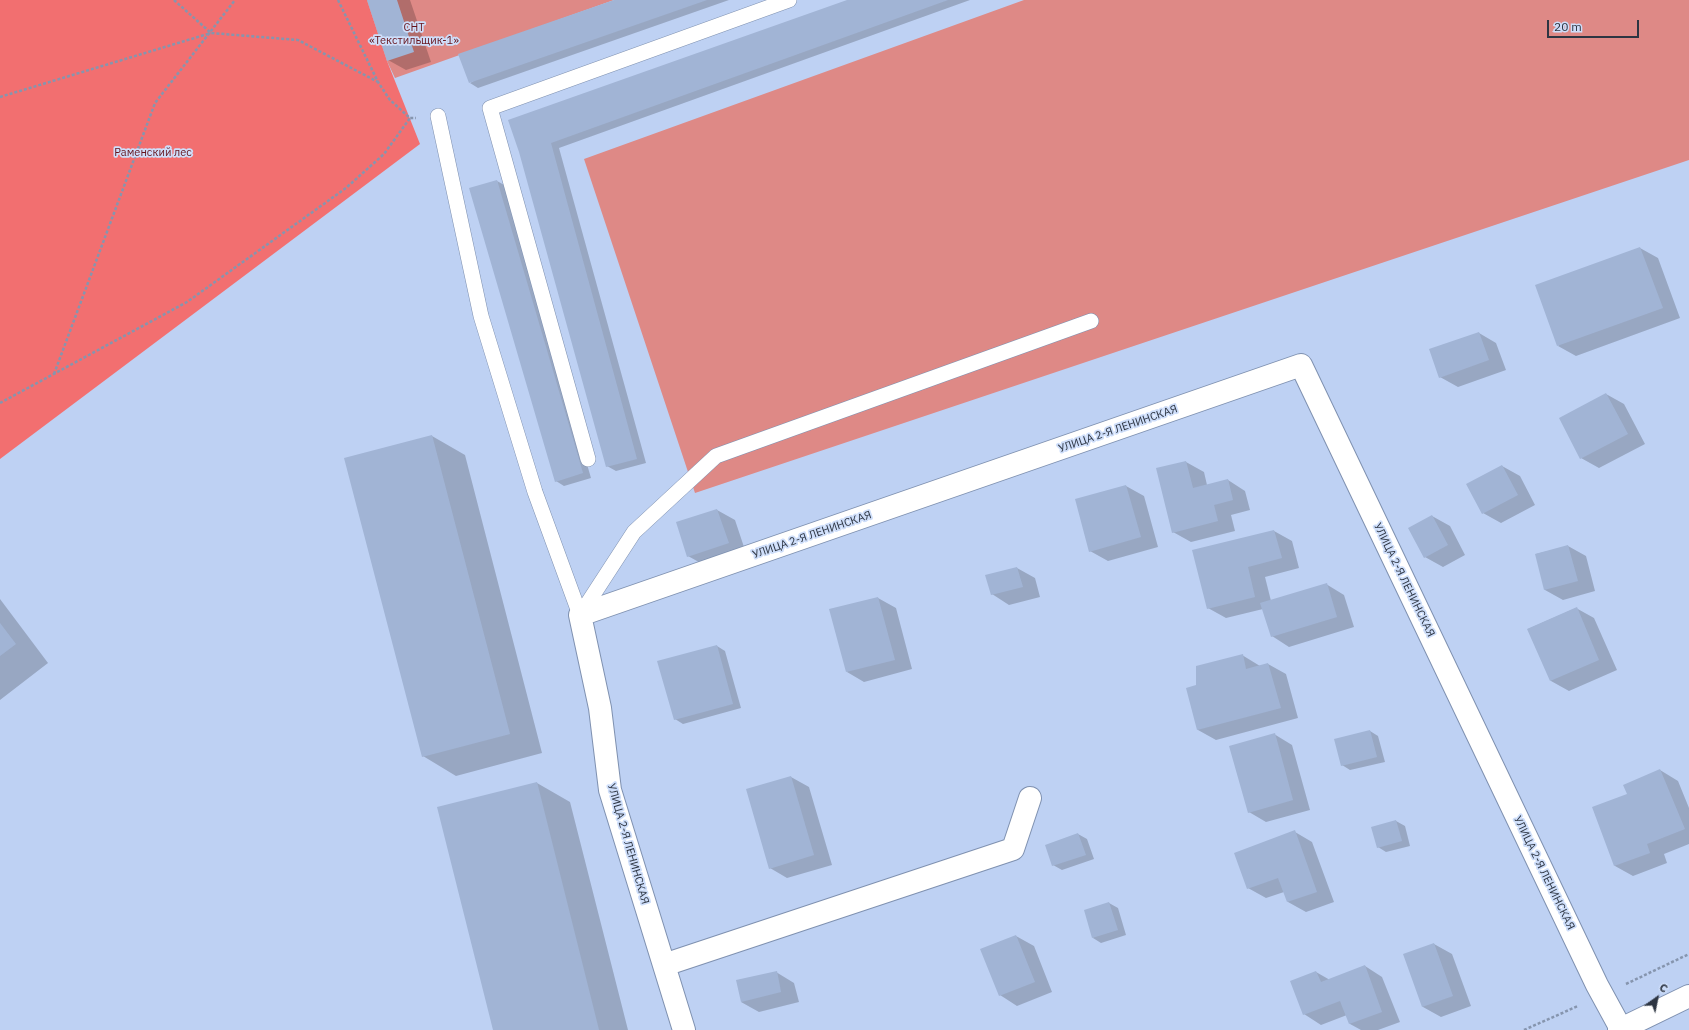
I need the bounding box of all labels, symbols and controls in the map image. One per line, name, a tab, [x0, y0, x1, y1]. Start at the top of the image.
scale bar	[1549, 12, 1641, 38]
text: 20 m	[1554, 19, 1582, 34]
park label: СНТ «Текстильщик-1»	[369, 21, 459, 47]
park label: Раменский лес	[114, 146, 192, 160]
street label: УЛИЦА 2-Я ЛЕНИНСКАЯ	[1057, 402, 1179, 456]
street label: УЛИЦА 2-Я ЛЕНИНСКАЯ	[751, 508, 873, 562]
street label: УЛИЦА 2-Я ЛЕНИНСКАЯ	[1371, 521, 1437, 639]
street label: УЛИЦА 2-Я ЛЕНИНСКАЯ	[604, 782, 652, 906]
street label: УЛИЦА 2-Я ЛЕНИНСКАЯ	[1511, 814, 1577, 932]
north arrow	[1637, 978, 1677, 1018]
text: С	[1657, 980, 1670, 996]

